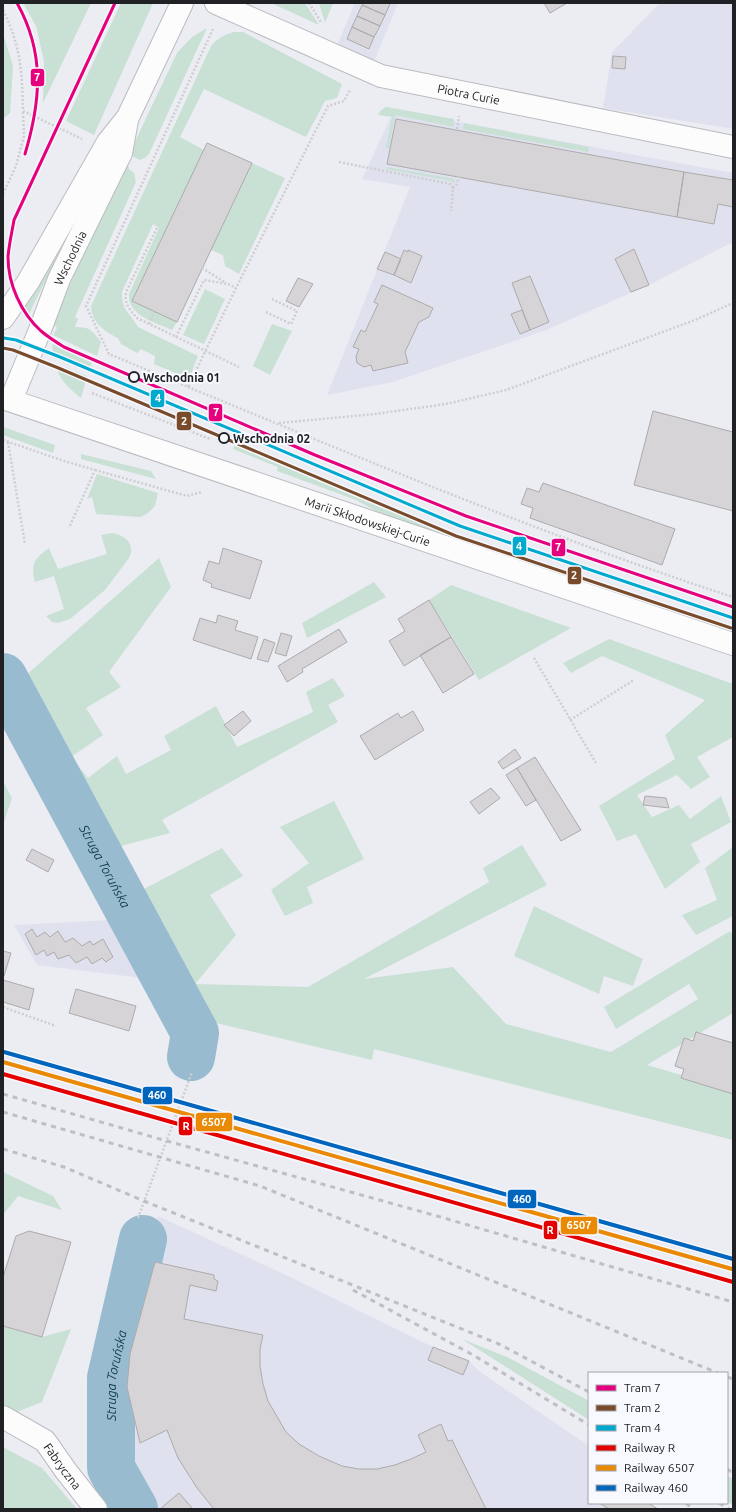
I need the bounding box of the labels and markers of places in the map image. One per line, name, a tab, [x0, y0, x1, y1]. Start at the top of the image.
marker: Wschodnia 01	[128, 371, 140, 383]
place label: Wschodnia 01	[143, 371, 220, 384]
marker: Wschodnia 02	[218, 432, 230, 444]
place label: Wschodnia 02	[233, 432, 311, 445]

